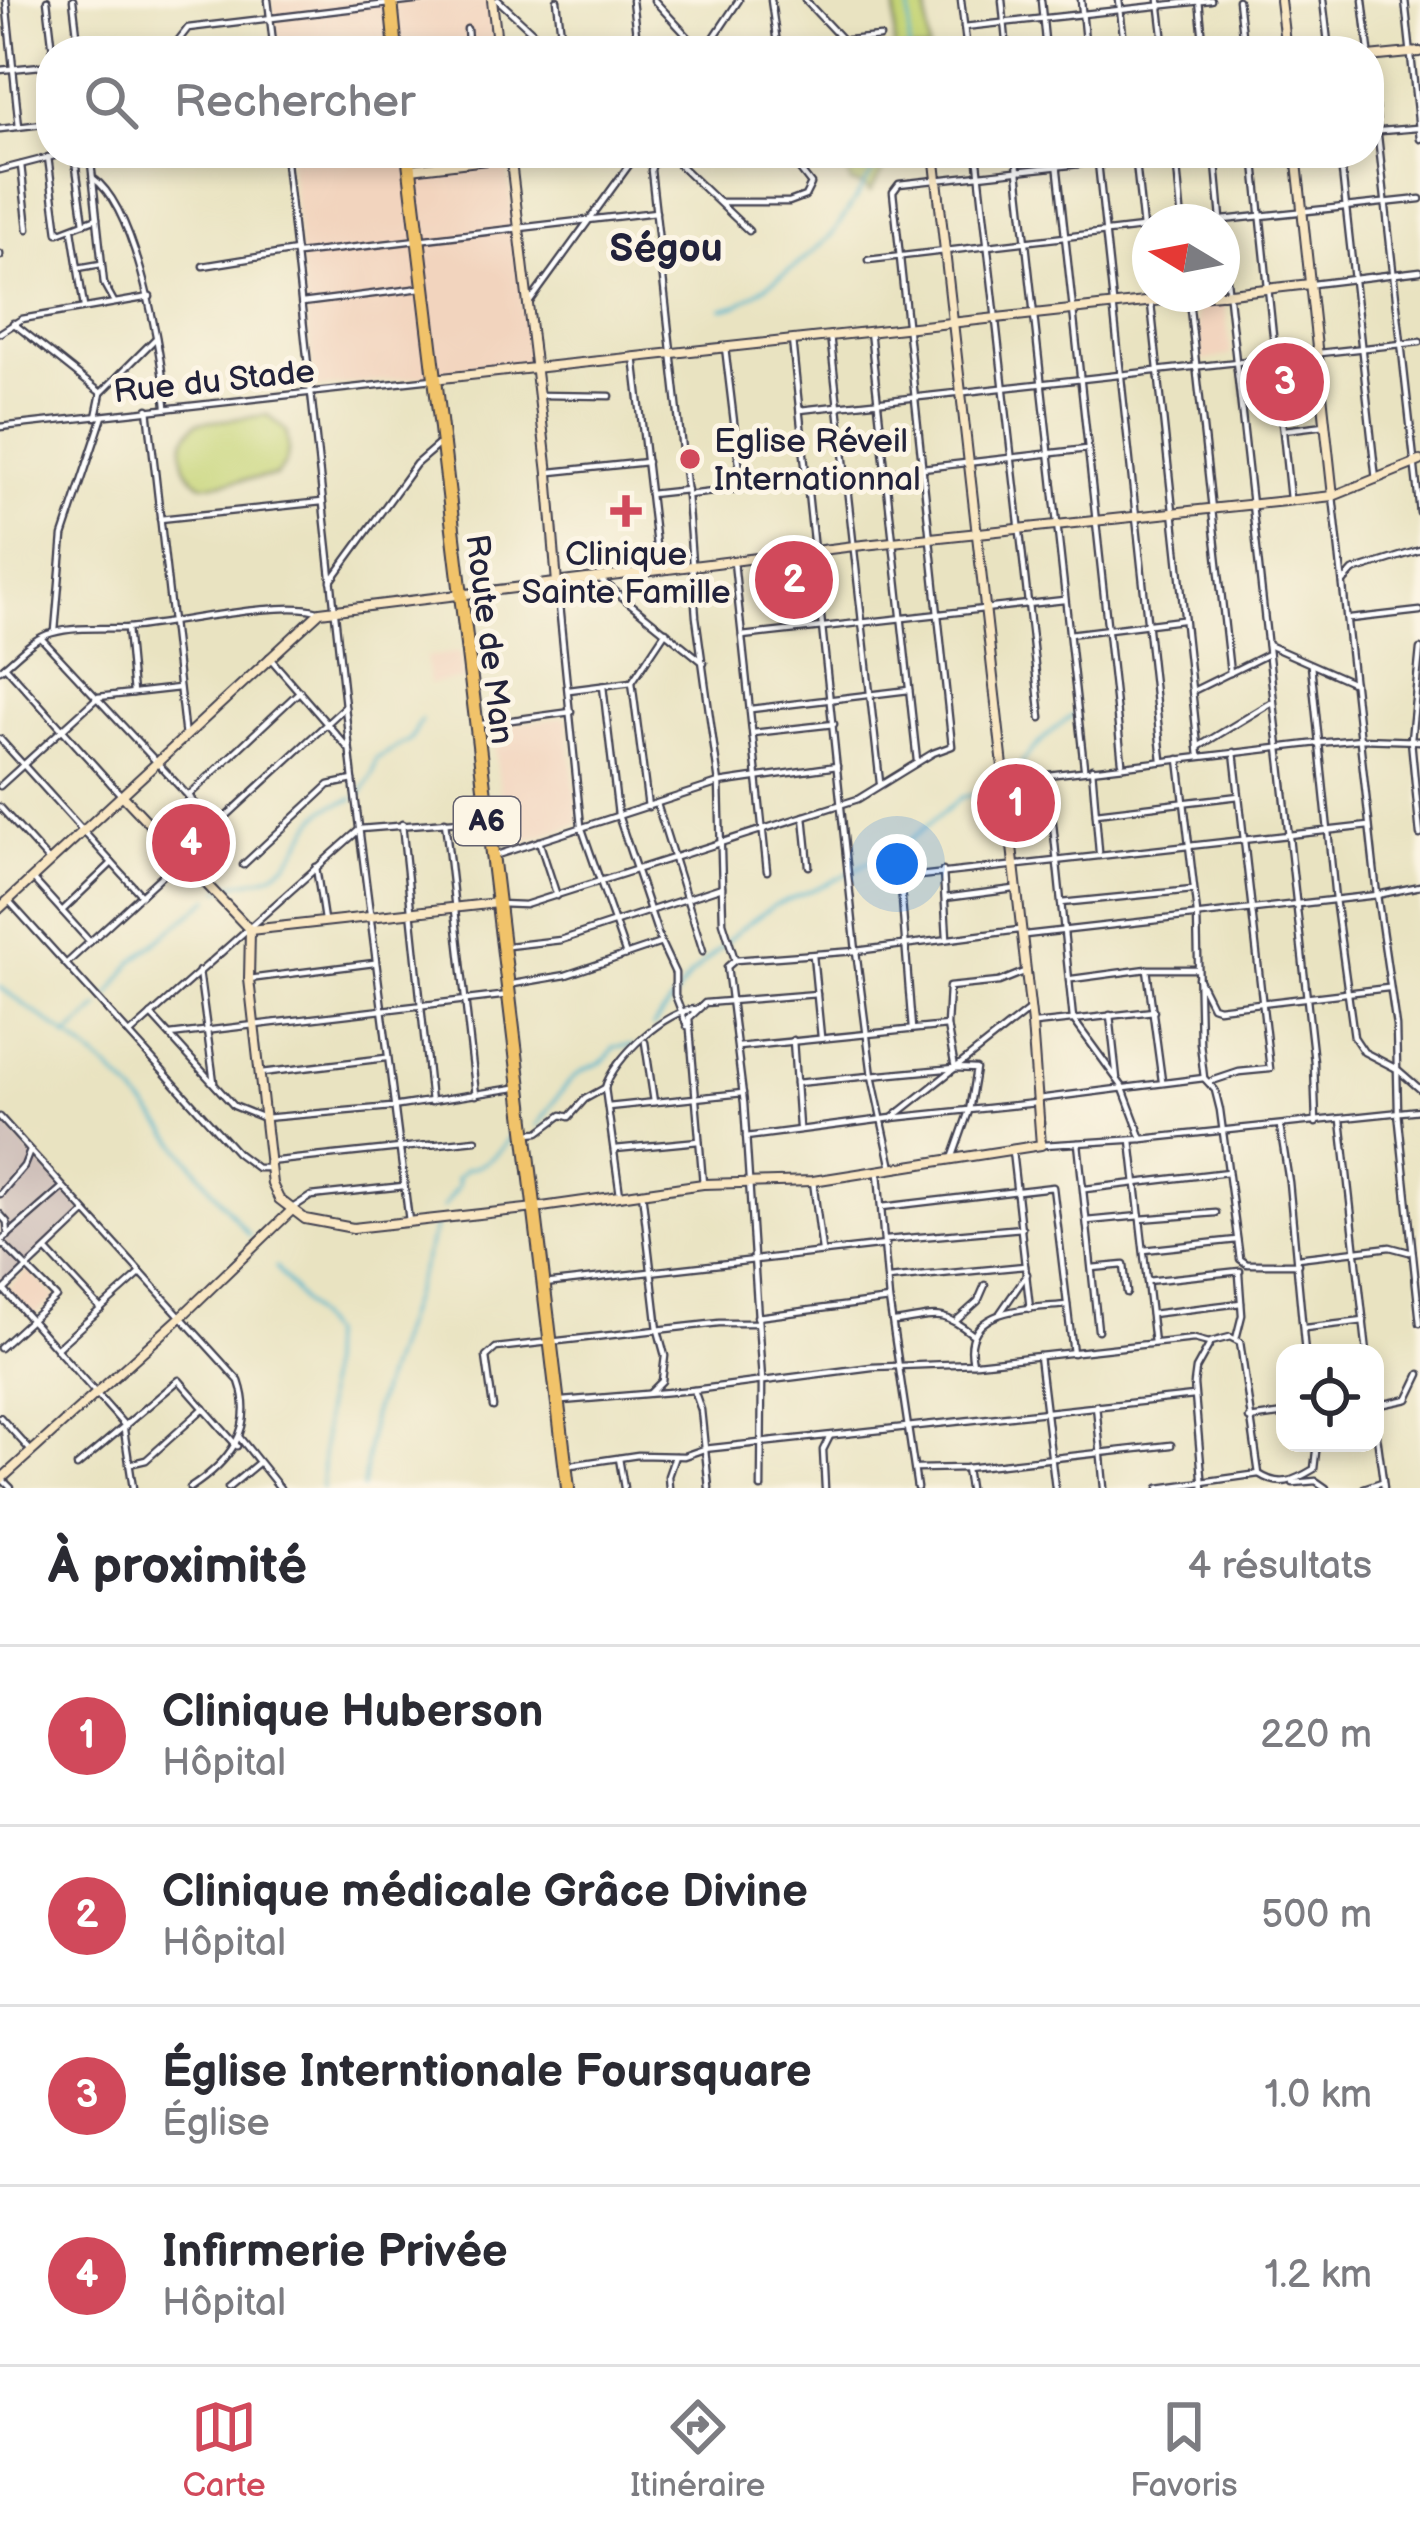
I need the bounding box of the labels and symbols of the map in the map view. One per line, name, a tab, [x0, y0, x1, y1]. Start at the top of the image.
north arrow	[1132, 204, 1240, 312]
district label: Ségou	[609, 226, 723, 273]
pin: 3	[1246, 337, 1324, 427]
street label: Rue du Stade	[112, 352, 317, 412]
place label: Eglise Réveil Internationnal	[714, 422, 921, 500]
marker: Eglise Réveil Internationnal	[677, 446, 703, 472]
marker: Clinique Sainte Famille	[610, 495, 642, 527]
street label: Route de Man	[456, 532, 522, 746]
place label: Clinique Sainte Famille	[521, 535, 731, 613]
pin: 2	[755, 535, 833, 625]
pin: 1	[977, 758, 1055, 848]
road number: A6	[454, 797, 520, 845]
pin: 4	[152, 798, 230, 888]
your location	[867, 834, 927, 894]

